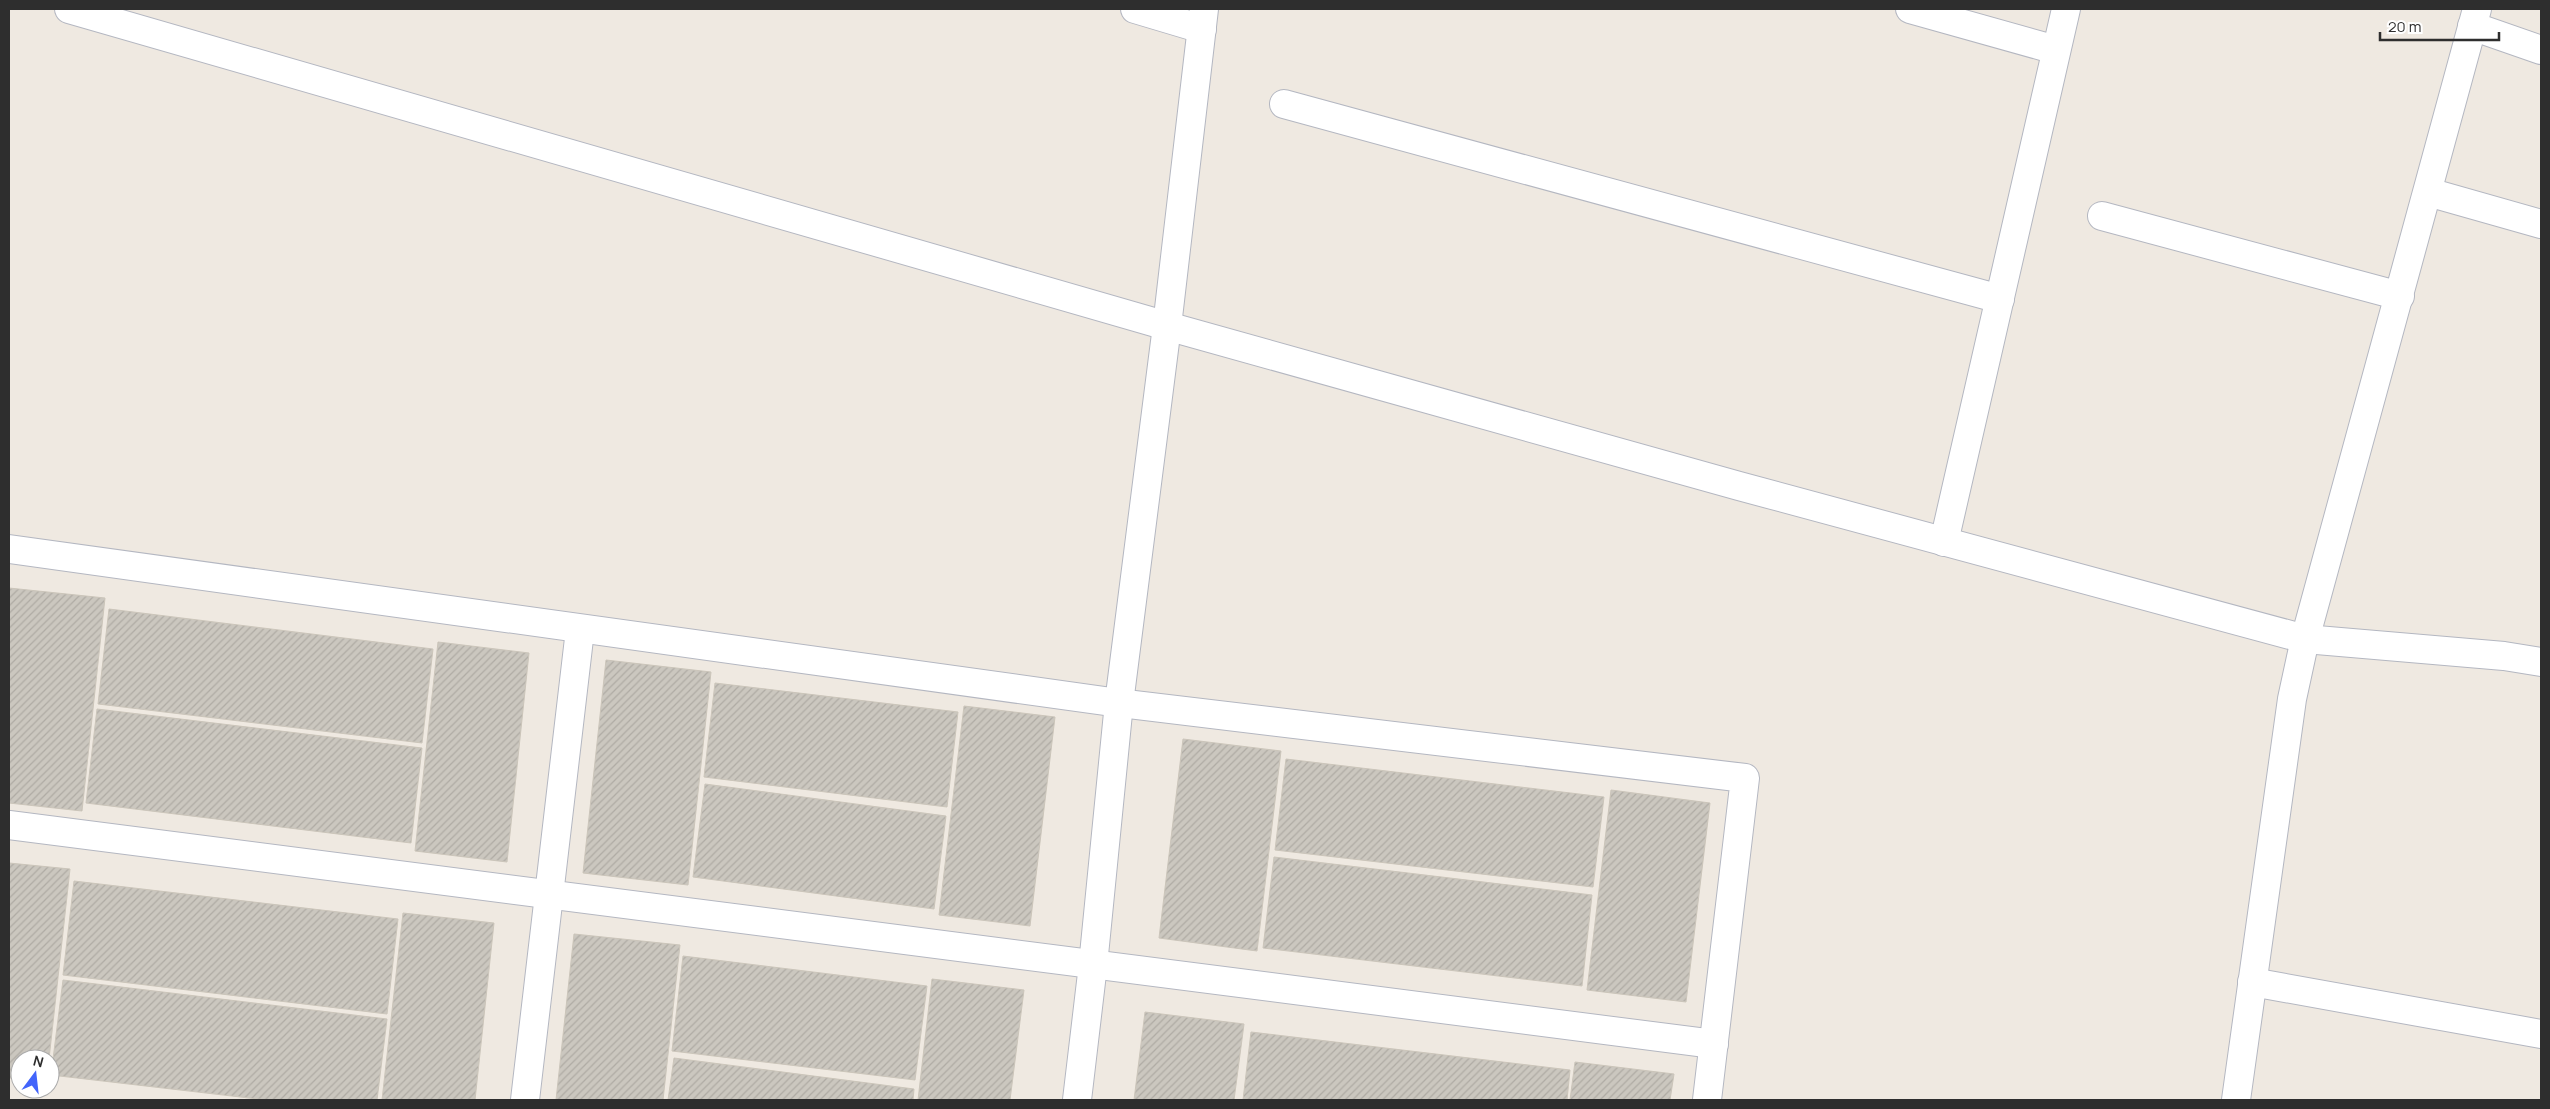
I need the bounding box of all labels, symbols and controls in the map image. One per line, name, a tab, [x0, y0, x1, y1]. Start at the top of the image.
scale bar	[2380, 10, 2499, 42]
text: 20 m	[2388, 16, 2421, 37]
north arrow	[10, 1049, 60, 1099]
text: N	[31, 1050, 46, 1071]

